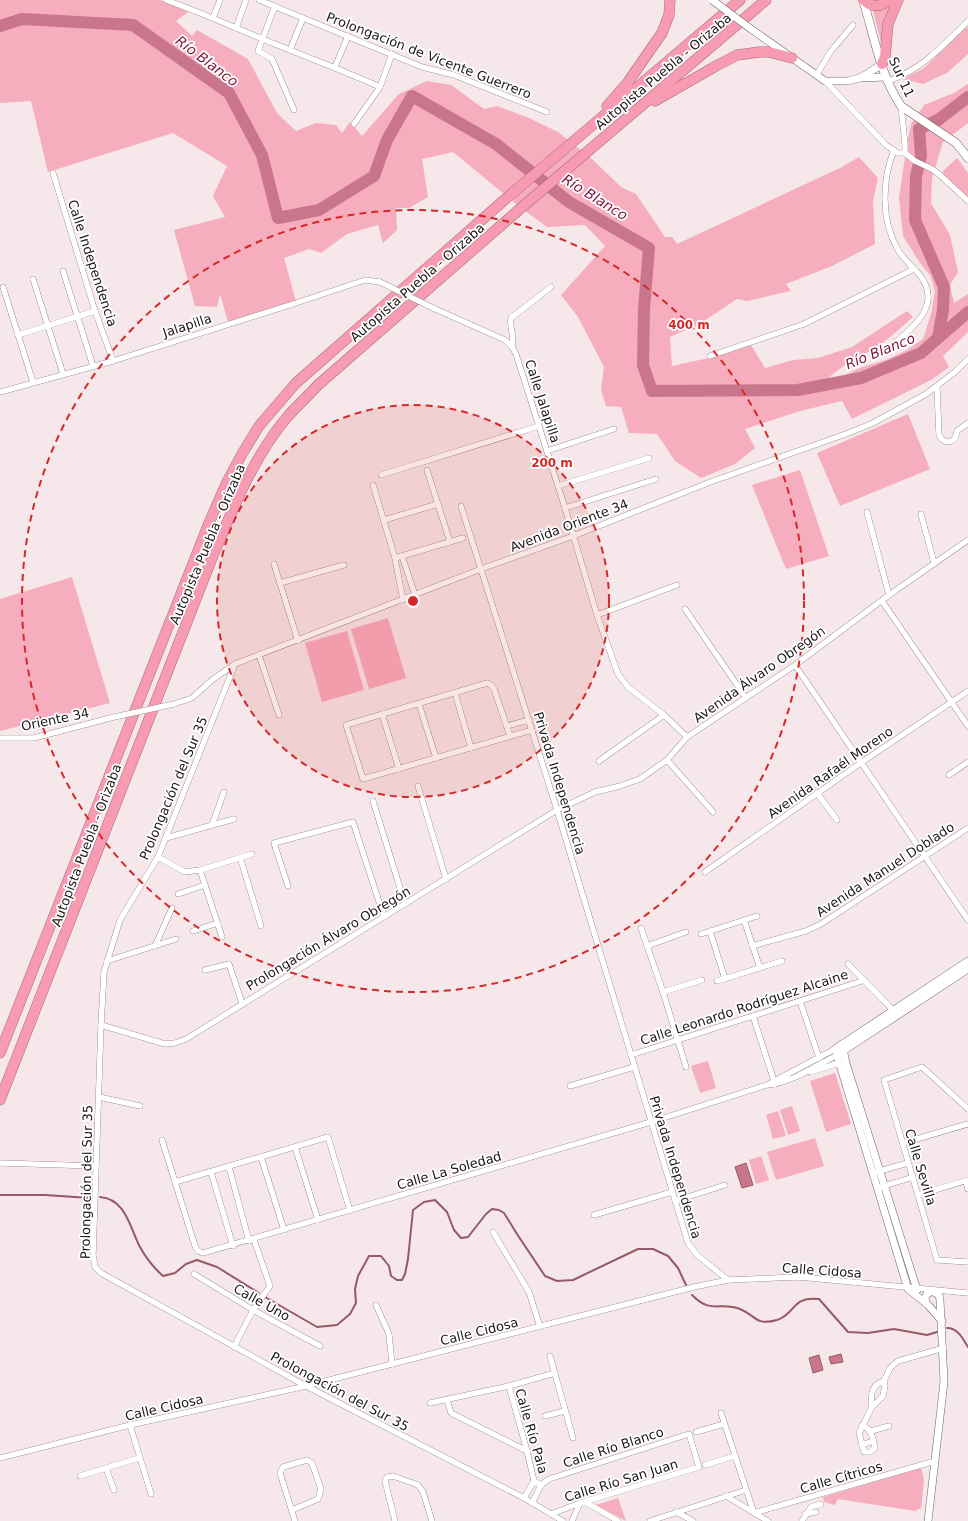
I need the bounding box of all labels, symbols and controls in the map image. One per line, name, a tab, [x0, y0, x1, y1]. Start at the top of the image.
street label: Prolongación de Vicente Guerrero	[324, 9, 534, 102]
street label: Autopista Puebla - Orizaba	[592, 10, 734, 133]
water label: Río Blanco	[173, 32, 241, 90]
street label: Sur 11	[886, 55, 917, 100]
water label: Río Blanco	[559, 171, 631, 223]
street label: Calle Independencia	[65, 198, 120, 328]
street label: Autopista Puebla - Orizaba	[347, 220, 487, 345]
street label: Jalapilla	[160, 311, 213, 341]
text: 400 m	[668, 318, 710, 332]
water label: Río Blanco	[843, 330, 917, 372]
street label: Calle Jalapilla	[522, 358, 563, 445]
text: 200 m	[531, 456, 573, 470]
street label: Autopista Puebla - Orizaba	[167, 462, 248, 627]
street label: Avenida Oriente 34	[508, 496, 630, 555]
centre of rings	[406, 594, 420, 608]
street label: Avenida Álvaro Obregón	[691, 623, 828, 726]
street label: Oriente 34	[20, 705, 91, 734]
street label: Privada Independencia	[531, 710, 588, 856]
street label: Prolongación del Sur 35	[136, 714, 210, 862]
street label: Avenida Rafaél Moreno	[765, 723, 896, 821]
street label: Autopista Puebla - Orizaba	[48, 762, 124, 929]
street label: Avenida Manuel Doblado	[813, 819, 957, 920]
street label: Prolongación Álvaro Obregón	[243, 883, 413, 994]
street label: Calle Leonardo Rodríguez Alcaine	[638, 967, 850, 1048]
street label: Privada Independencia	[647, 1094, 704, 1240]
street label: Prolongación del Sur 35	[78, 1105, 95, 1259]
street label: Calle Sevilla	[902, 1127, 939, 1207]
street label: Calle La Soledad	[395, 1148, 503, 1193]
street label: Calle Cidosa	[782, 1260, 862, 1281]
street label: Calle Uno	[231, 1281, 293, 1324]
street label: Calle Cidosa	[438, 1315, 520, 1348]
street label: Prolongación del Sur 35	[268, 1349, 411, 1434]
street label: Calle Río Pala	[512, 1387, 551, 1475]
street label: Calle Cidosa	[123, 1391, 205, 1424]
street label: Calle Río Blanco	[561, 1424, 665, 1471]
street label: Calle Río San Juan	[563, 1456, 680, 1505]
street label: Calle Cítricos	[798, 1458, 884, 1496]

